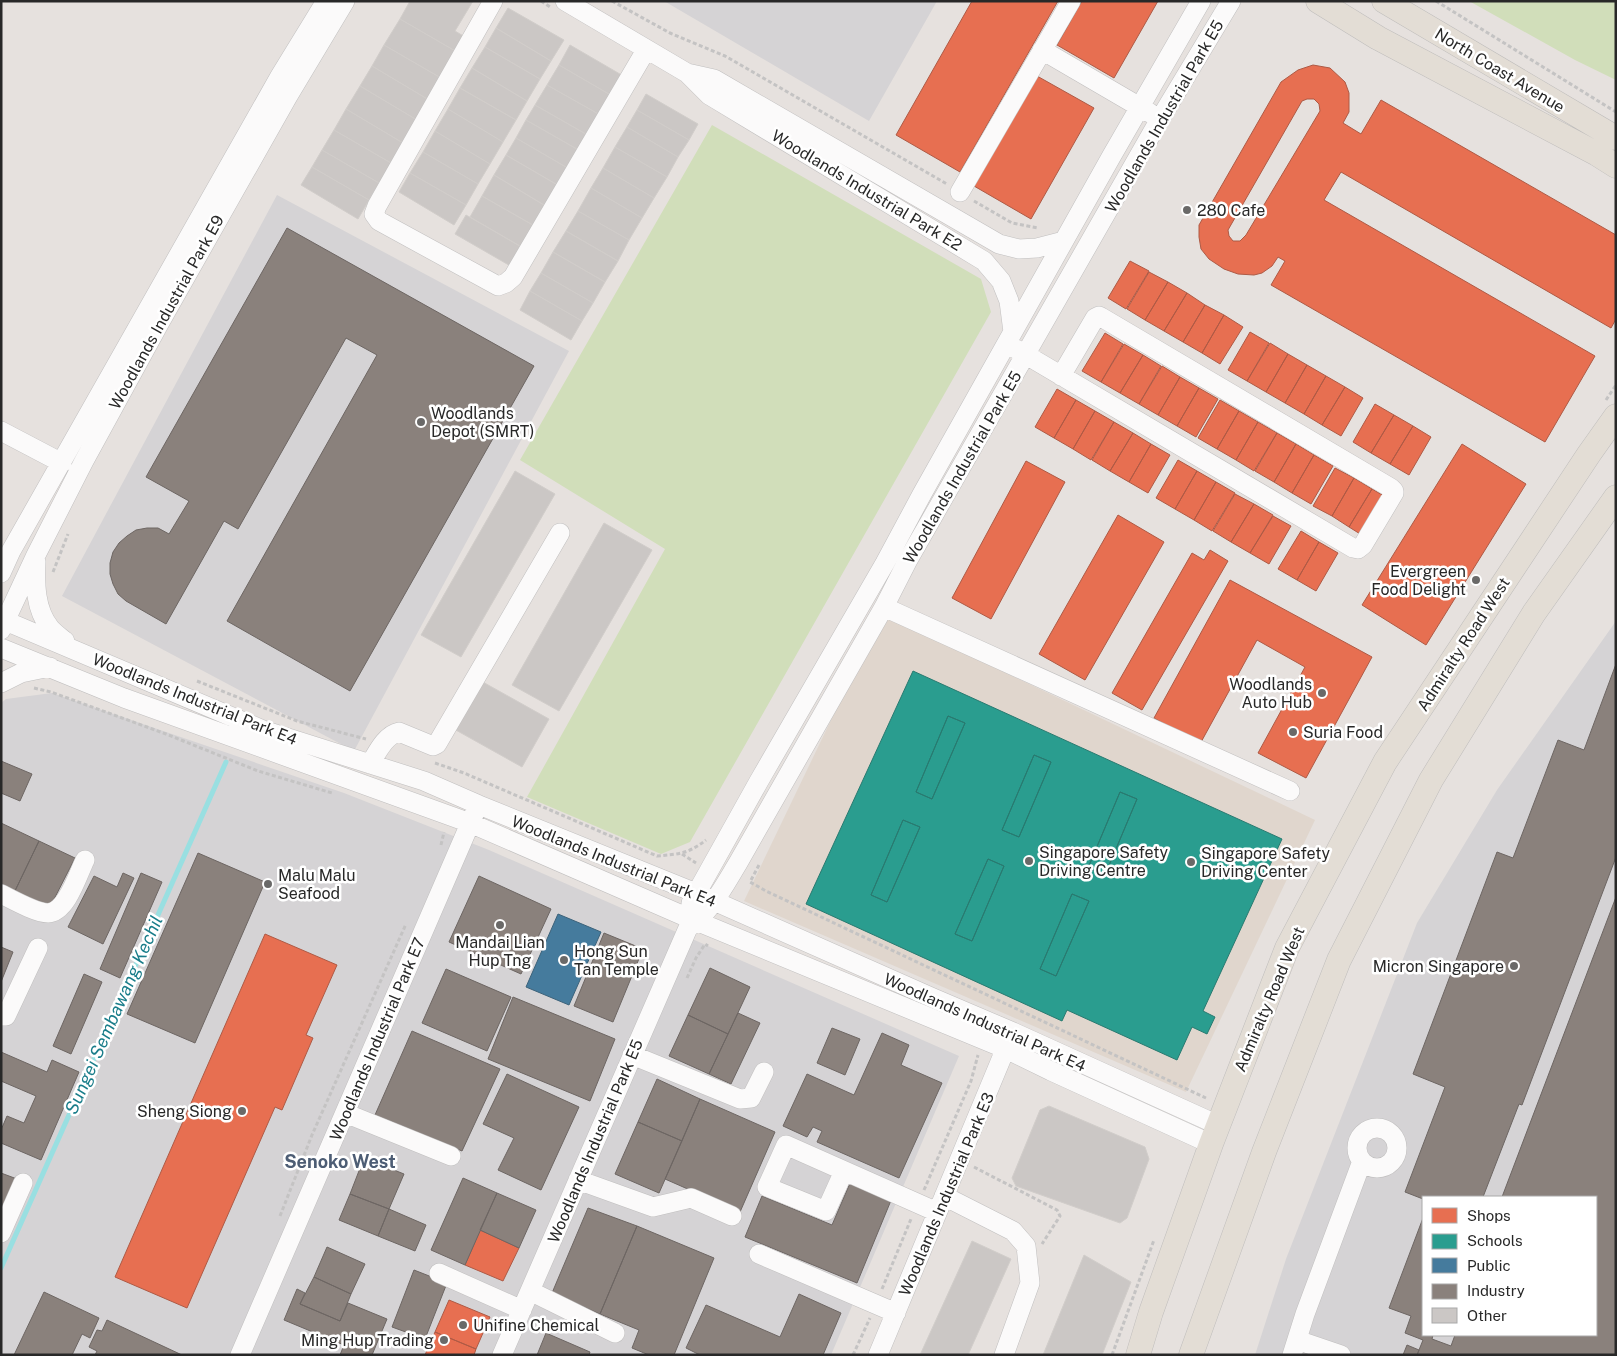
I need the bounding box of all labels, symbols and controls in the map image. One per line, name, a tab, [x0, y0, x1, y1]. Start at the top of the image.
street label: Woodlands Industrial Park E5	[1101, 17, 1227, 216]
street label: North Coast Avenue	[1431, 24, 1568, 117]
street label: Woodlands Industrial Park E2	[768, 126, 965, 255]
place label: 280 Cafe	[1197, 201, 1265, 220]
marker: 280 Cafe	[1181, 204, 1193, 216]
street label: Woodlands Industrial Park E9	[105, 212, 228, 413]
street label: Woodlands Industrial Park E5	[899, 368, 1025, 567]
place label: Woodlands Depot (SMRT)	[431, 404, 534, 441]
marker: Woodlands Depot (SMRT)	[415, 416, 427, 428]
place label: Evergreen Food Delight	[1371, 562, 1466, 599]
street label: Admiralty Road West	[1413, 574, 1514, 715]
marker: Evergreen Food Delight	[1470, 574, 1482, 586]
street label: Woodlands Industrial Park E4	[90, 650, 300, 749]
place label: Woodlands Auto Hub	[1229, 675, 1312, 712]
marker: Woodlands Auto Hub	[1316, 687, 1328, 699]
place label: Suria Food	[1303, 723, 1383, 742]
marker: Suria Food	[1287, 726, 1299, 738]
street label: Woodlands Industrial Park E4	[509, 812, 719, 911]
place label: Singapore Safety Driving Centre	[1039, 843, 1169, 880]
place label: Singapore Safety Driving Center	[1201, 844, 1331, 881]
marker: Singapore Safety Driving Centre	[1023, 855, 1035, 867]
marker: Singapore Safety Driving Center	[1185, 856, 1197, 868]
place label: Malu Malu Seafood	[278, 866, 356, 903]
marker: Malu Malu Seafood	[262, 878, 274, 890]
water label: Sungei Sembawang Kechil	[60, 912, 167, 1117]
marker: Mandai Lian Hup Tng	[494, 919, 506, 931]
street label: Admiralty Road West	[1230, 924, 1309, 1074]
place label: Mandai Lian Hup Tng	[455, 933, 545, 970]
street label: Woodlands Industrial Park E7	[326, 935, 429, 1144]
place label: Hong Sun Tan Temple	[574, 942, 659, 979]
marker: Hong Sun Tan Temple	[558, 954, 570, 966]
place label: Micron Singapore	[1373, 957, 1504, 976]
marker: Micron Singapore	[1508, 960, 1520, 972]
street label: Woodlands Industrial Park E4	[881, 969, 1089, 1076]
street label: Woodlands Industrial Park E5	[544, 1037, 647, 1246]
street label: Woodlands Industrial Park E3	[895, 1090, 998, 1299]
place label: Sheng Siong	[137, 1102, 232, 1121]
marker: Sheng Siong	[236, 1105, 248, 1117]
district label: Senoko West	[284, 1151, 396, 1172]
legend	[1422, 1196, 1597, 1336]
text: Shops	[1467, 1207, 1511, 1224]
text: Schools	[1467, 1232, 1523, 1249]
text: Public	[1467, 1257, 1511, 1274]
text: Industry	[1467, 1282, 1525, 1299]
text: Other	[1467, 1307, 1507, 1324]
place label: Unifine Chemical	[473, 1316, 599, 1335]
marker: Unifine Chemical	[457, 1319, 469, 1331]
place label: Ming Hup Trading	[301, 1331, 434, 1350]
marker: Ming Hup Trading	[438, 1334, 450, 1346]

